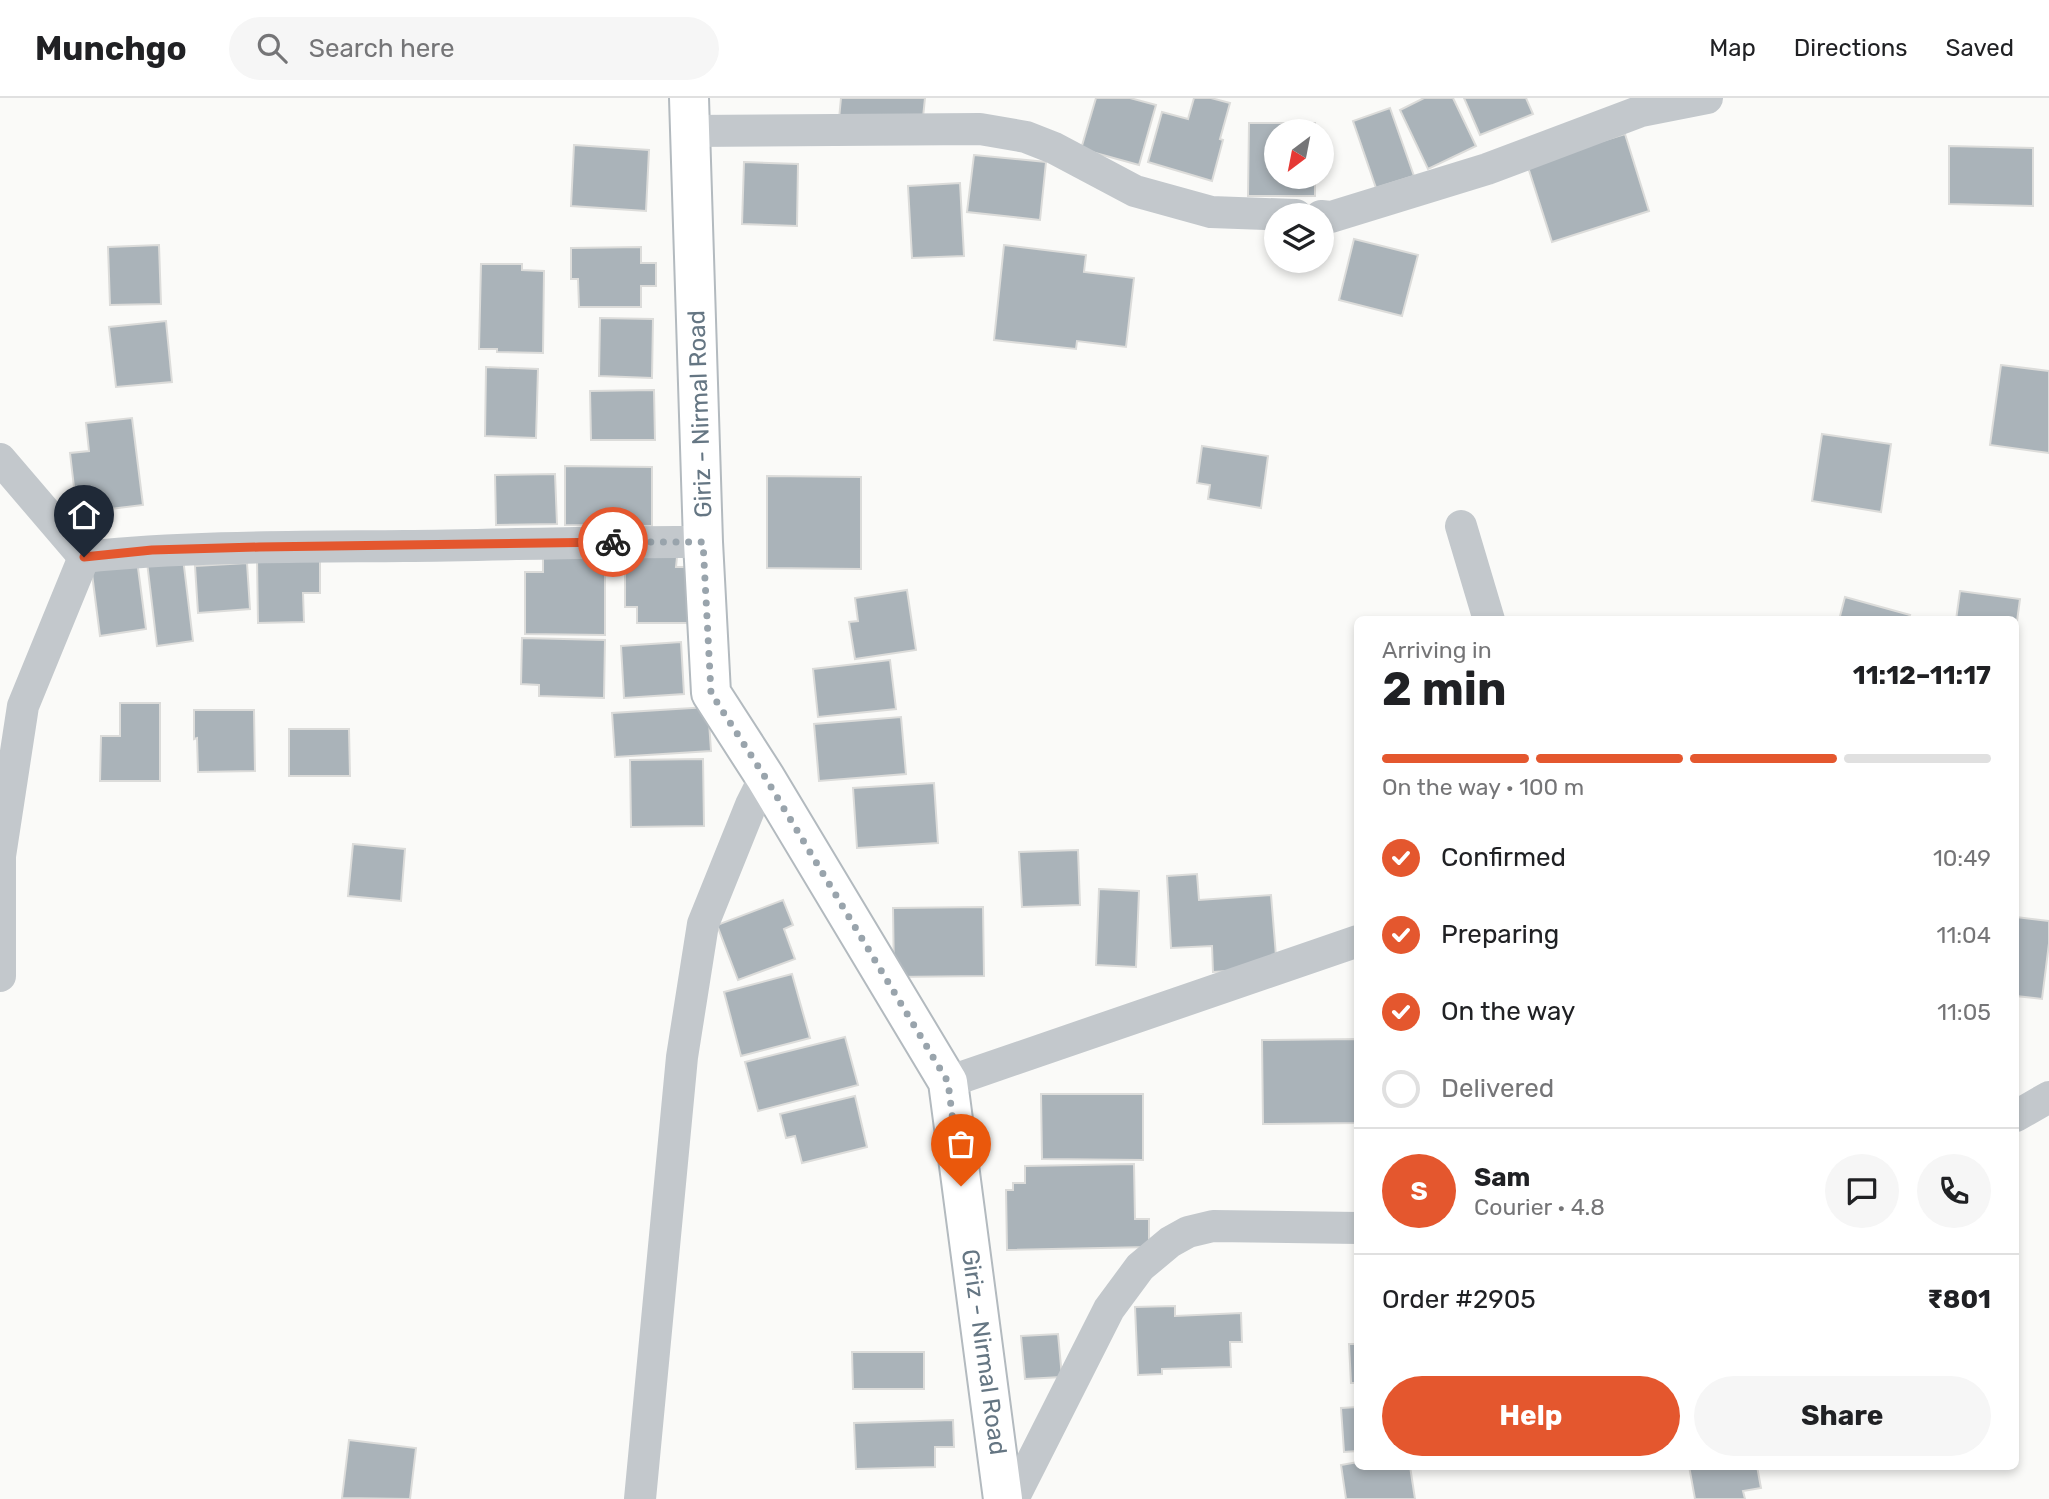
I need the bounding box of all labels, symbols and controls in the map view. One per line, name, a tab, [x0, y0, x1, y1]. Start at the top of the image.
search box	[229, 17, 719, 80]
text: Munchgo	[35, 29, 187, 68]
icon: search	[253, 29, 291, 67]
text: Search here	[309, 33, 455, 64]
text: Map	[1709, 34, 1756, 62]
text: Directions	[1794, 34, 1907, 62]
text: Saved	[1945, 34, 2014, 62]
north arrow	[1264, 119, 1334, 189]
map controls	[1264, 119, 1334, 273]
button: layers	[1264, 203, 1334, 273]
street label: Giriz - Nirmal Road	[682, 310, 718, 518]
pin	[54, 485, 114, 557]
icon: home	[65, 496, 103, 534]
courier	[578, 507, 648, 577]
icon: bike	[594, 523, 632, 561]
text: Arriving in	[1382, 636, 1492, 664]
text: 11:12–11:17	[1853, 660, 1991, 691]
text: 2 min	[1382, 662, 1507, 717]
text: On the way · 100 m	[1382, 773, 1584, 801]
icon: check	[1382, 839, 1420, 877]
text: Confirmed	[1441, 842, 1566, 873]
text: 10:49	[1933, 844, 1991, 872]
icon: check	[1382, 916, 1420, 954]
text: Preparing	[1441, 919, 1559, 950]
text: 11:04	[1937, 921, 1991, 949]
icon: check	[1382, 993, 1420, 1031]
text: On the way	[1441, 996, 1575, 1027]
text: 11:05	[1937, 998, 1991, 1026]
text: Delivered	[1441, 1073, 1554, 1104]
pin	[931, 1114, 991, 1186]
icon: bag	[942, 1125, 980, 1163]
button: chat	[1825, 1154, 1899, 1228]
button: phone	[1917, 1154, 1991, 1228]
text: Sam	[1474, 1162, 1530, 1193]
text: S	[1410, 1176, 1428, 1207]
text: Courier · 4.8	[1474, 1193, 1605, 1221]
street label: Giriz - Nirmal Road	[956, 1247, 1012, 1457]
text: Order #2905	[1382, 1284, 1536, 1315]
text: ₹801	[1927, 1284, 1991, 1315]
button: Help	[1382, 1376, 1680, 1456]
button: Share	[1694, 1376, 1991, 1456]

